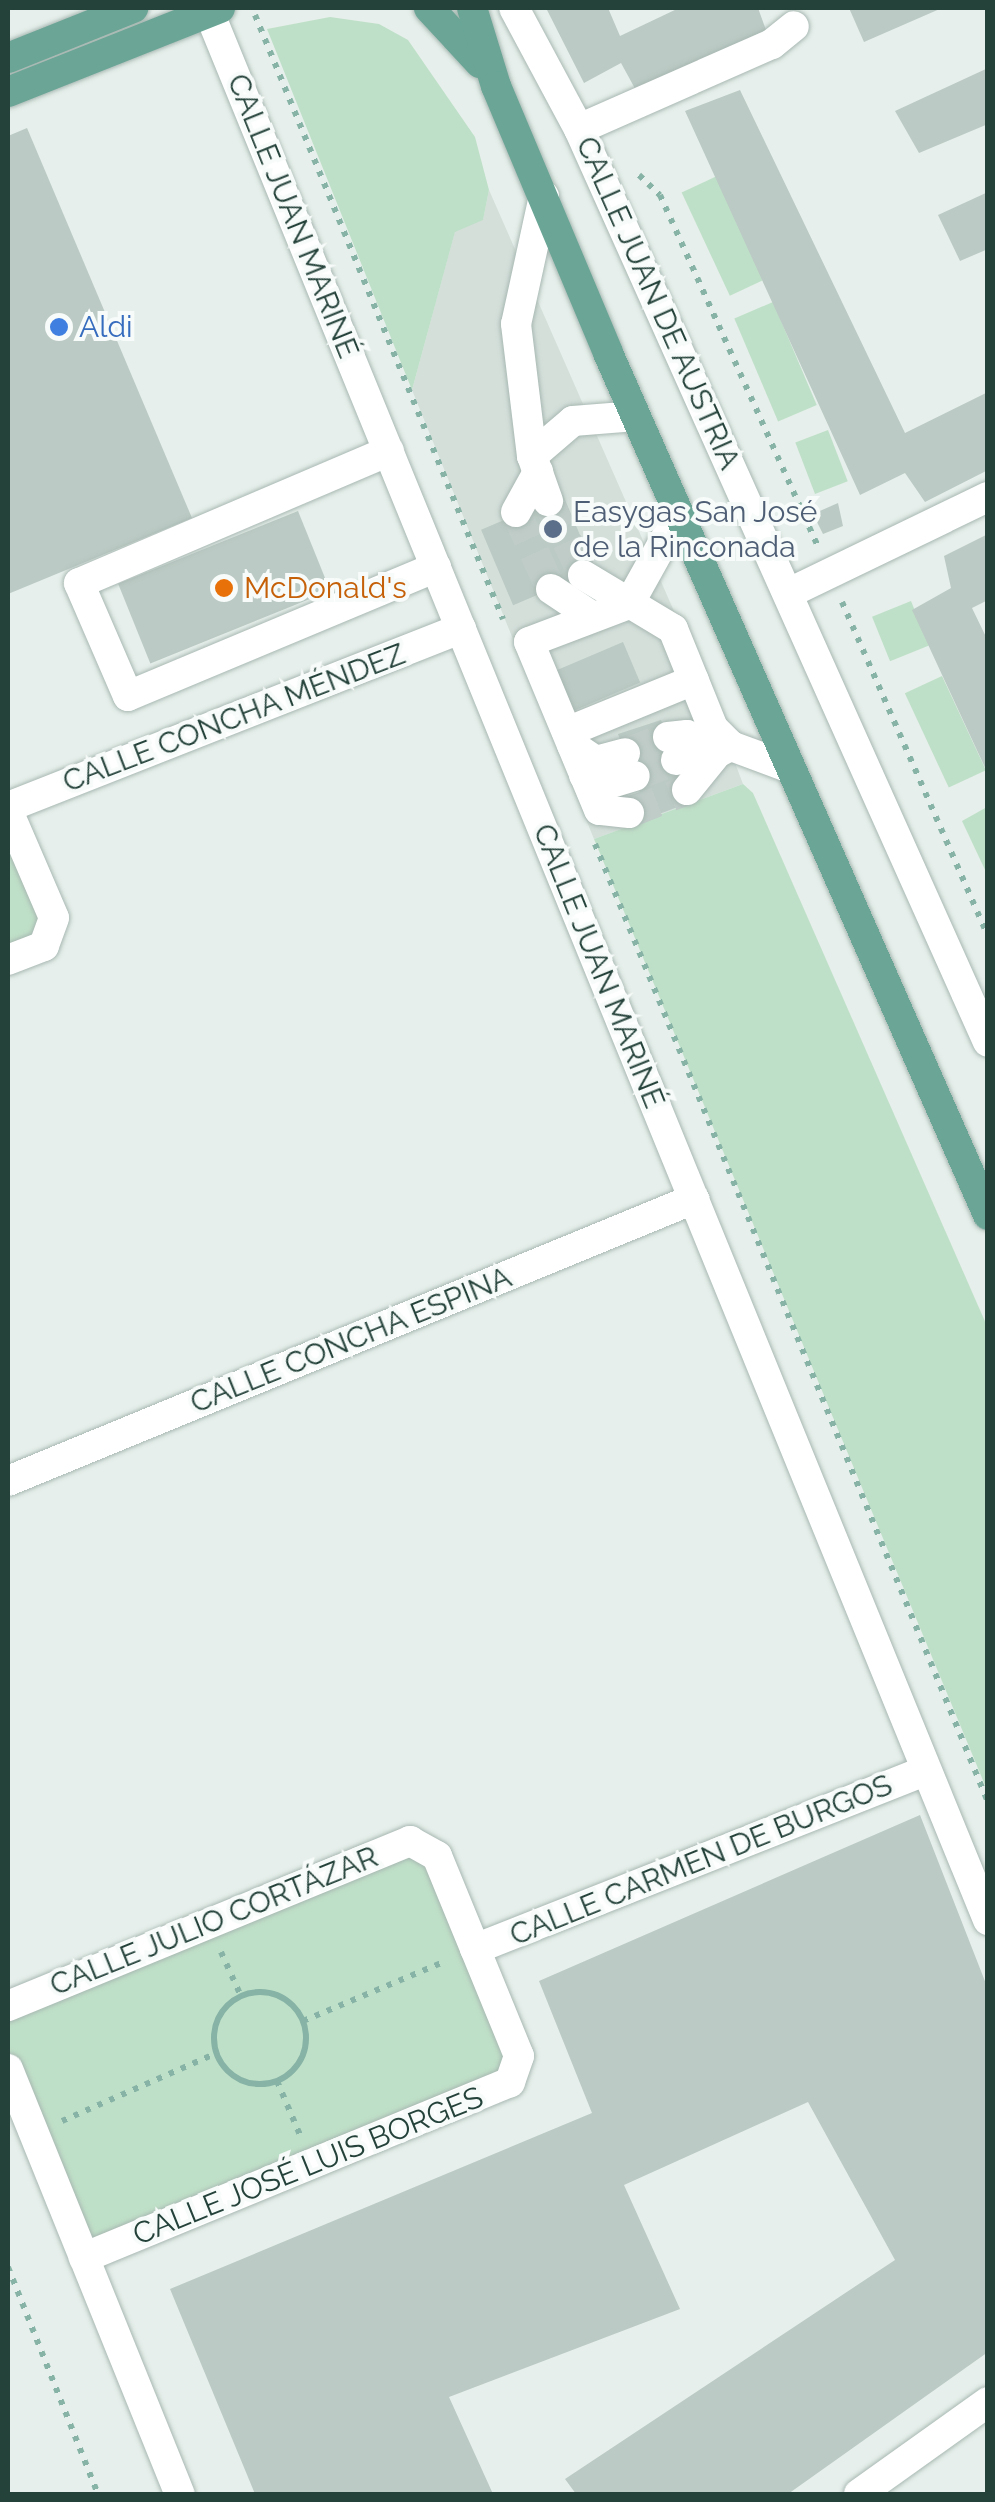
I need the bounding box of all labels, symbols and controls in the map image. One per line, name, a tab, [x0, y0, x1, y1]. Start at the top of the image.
street label: CALLE JUAN MARINÉ	[219, 68, 367, 364]
street label: CALLE JUAN DE AUSTRIA	[568, 130, 748, 476]
place label: Aldi	[79, 309, 133, 345]
marker: Aldi	[48, 316, 70, 338]
place label: Easygas San José de la Rinconada	[573, 494, 818, 564]
marker: Easygas San José de la Rinconada	[542, 518, 564, 540]
place label: McDonald's	[244, 570, 407, 606]
marker: McDonald's	[213, 577, 235, 599]
street label: CALLE CONCHA MÉNDEZ	[57, 636, 411, 800]
street label: CALLE JUAN MARINÉ	[525, 818, 673, 1114]
street label: CALLE CONCHA ESPINA	[185, 1259, 517, 1421]
street label: CALLE CARMEN DE BURGOS	[505, 1767, 897, 1953]
street label: CALLE JULIO CORTÁZAR	[44, 1839, 384, 2003]
street label: CALLE JOSÉ LUIS BORGES	[127, 2079, 489, 2253]

